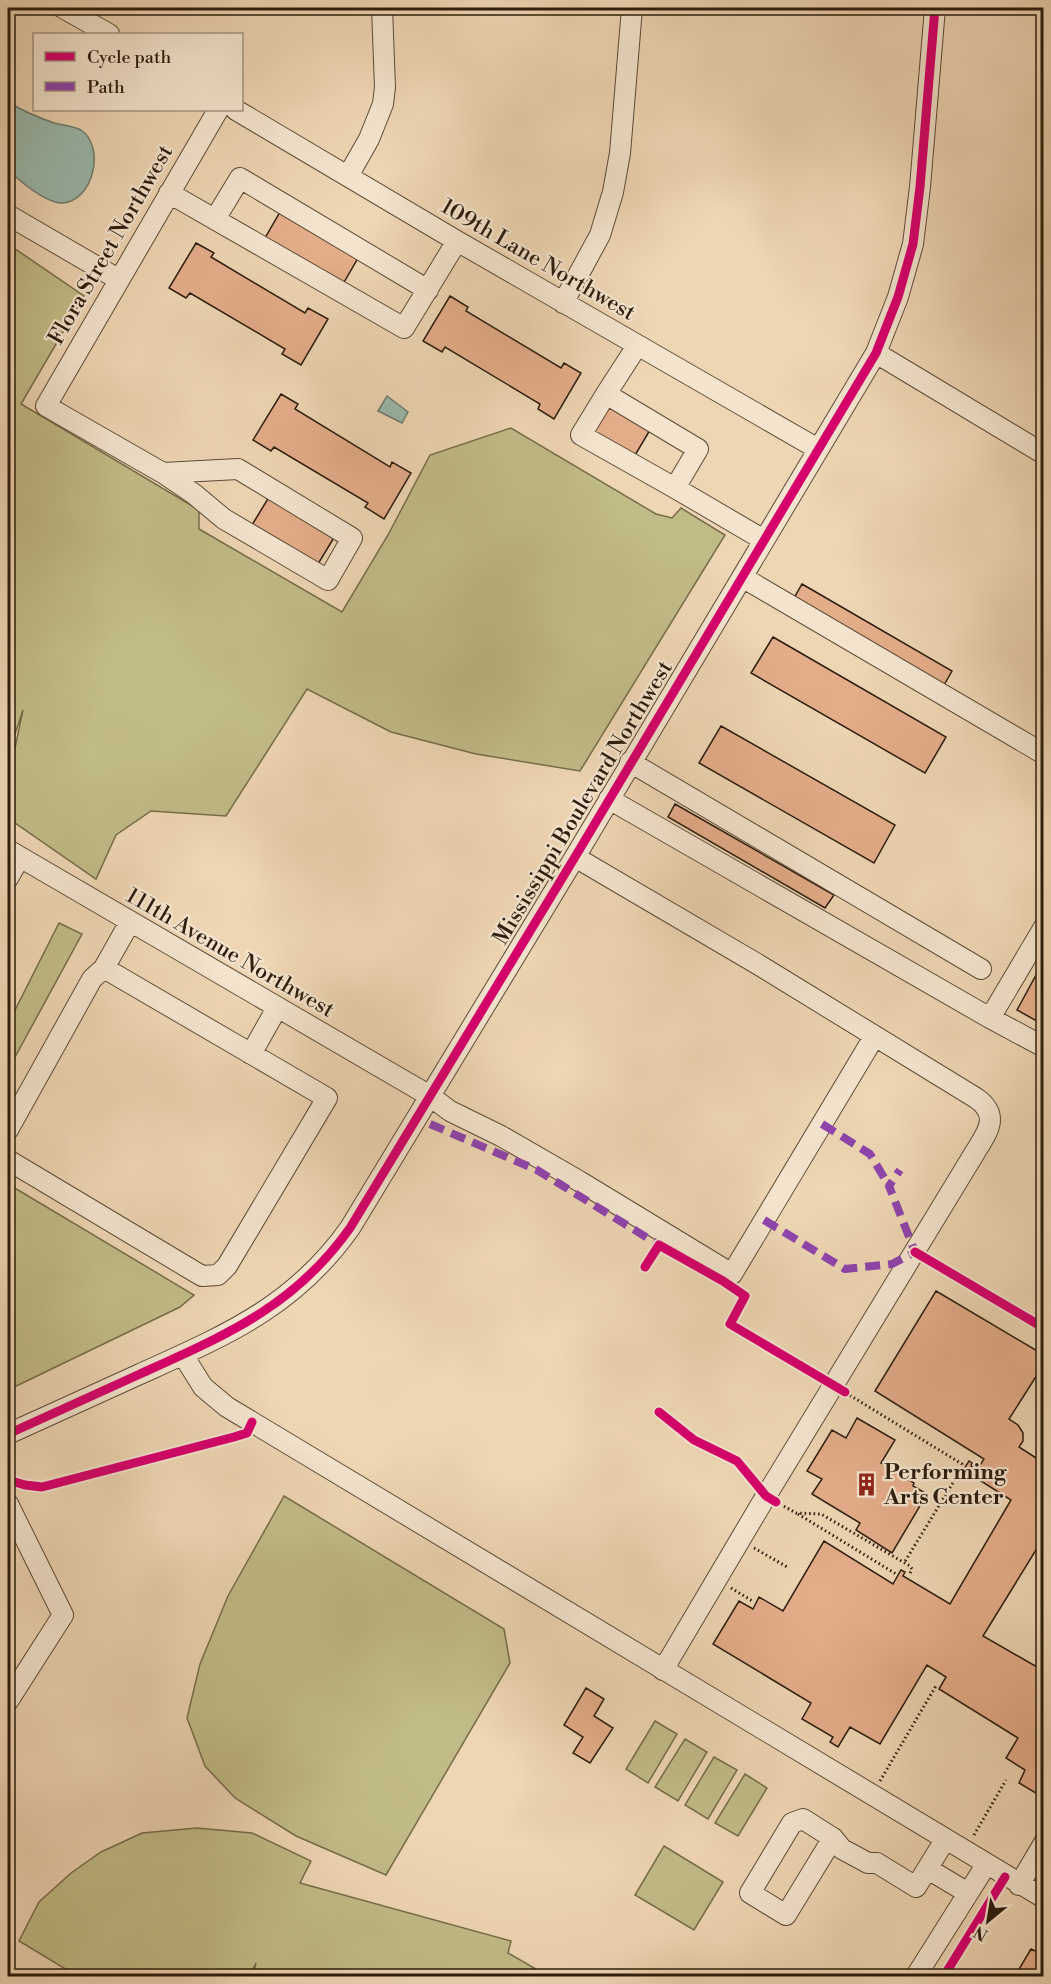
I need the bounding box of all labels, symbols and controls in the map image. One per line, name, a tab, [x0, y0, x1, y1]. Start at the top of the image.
legend	[33, 33, 243, 111]
text: Cycle path	[87, 46, 171, 69]
text: Path	[87, 76, 125, 99]
street label: Flora Street Northwest	[43, 140, 179, 350]
street label: 109th Lane Northwest	[436, 193, 640, 327]
street label: Mississippi Boulevard Northwest	[487, 656, 679, 950]
street label: 111th Avenue Northwest	[121, 882, 339, 1024]
place label: Performing Arts Center	[883, 1459, 1007, 1511]
building icon: Performing Arts Center	[853, 1472, 879, 1498]
north arrow	[958, 1891, 1018, 1951]
text: N	[970, 1921, 991, 1945]

